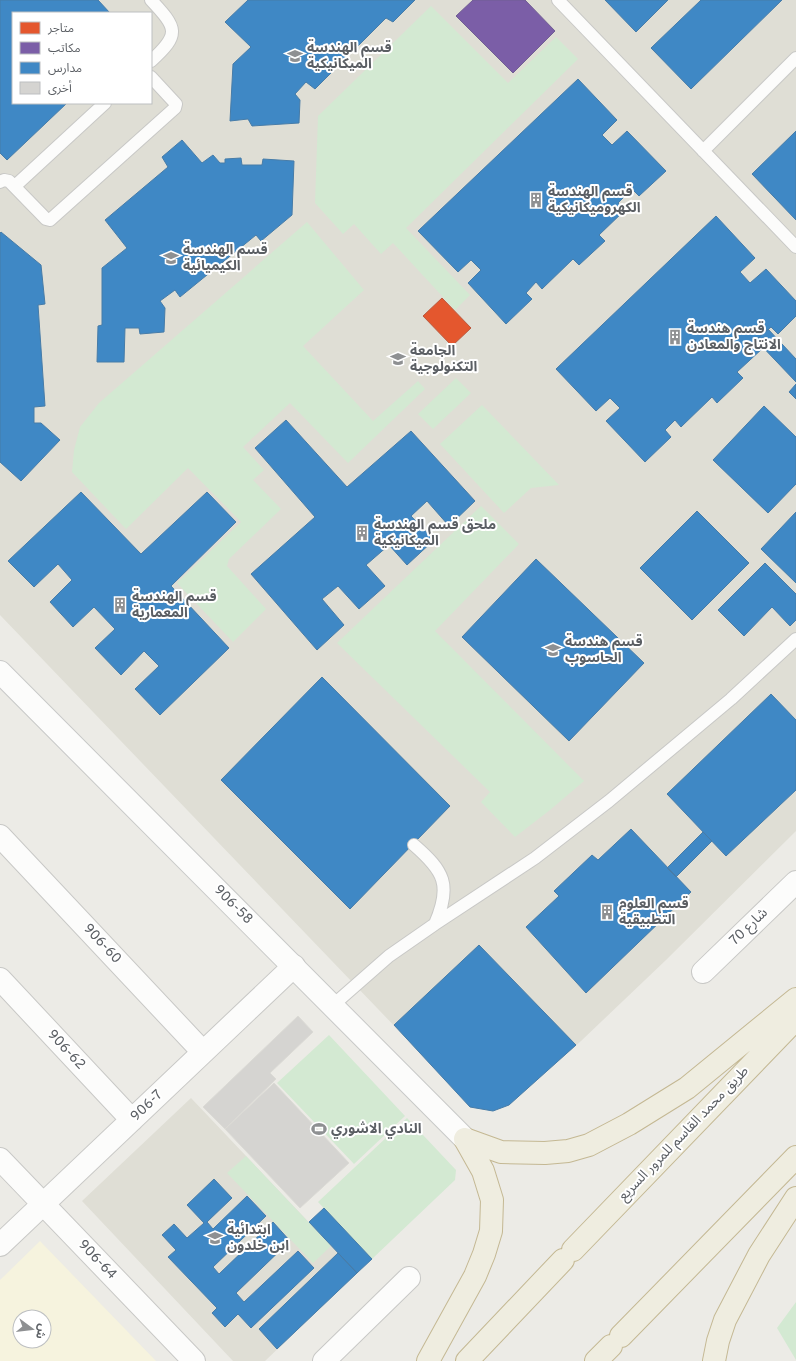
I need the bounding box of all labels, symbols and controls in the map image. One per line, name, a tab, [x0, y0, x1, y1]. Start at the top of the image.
legend	[12, 12, 152, 104]
text: متاجر	[47, 21, 74, 37]
place label: قسم الهندسة الميكانيكية	[307, 39, 392, 73]
text: مكاتب	[48, 41, 81, 57]
school or university icon: قسم الهندسة الميكانيكية	[286, 47, 304, 65]
text: مدارس	[48, 61, 82, 77]
text: أخرى	[48, 80, 72, 97]
place label: قسم الهندسة الكهروميكانيكية	[548, 183, 641, 217]
building icon: قسم الهندسة الكهروميكانيكية	[527, 191, 545, 209]
place label: قسم الهندسة الكيميائية	[183, 241, 268, 275]
school or university icon: قسم الهندسة الكيميائية	[162, 249, 180, 267]
place label: قسم هندسة الانتاج والمعادن	[687, 320, 781, 355]
building icon: قسم هندسة الانتاج والمعادن	[666, 328, 684, 346]
place label: الجامعة التكنولوجية	[410, 342, 478, 376]
school or university icon: الجامعة التكنولوجية	[389, 350, 407, 368]
place label: ملحق قسم الهندسة الميكانيكية	[374, 516, 496, 550]
building icon: ملحق قسم الهندسة الميكانيكية	[353, 524, 371, 542]
place label: قسم الهندسة المعمارية	[132, 588, 217, 622]
building icon: قسم الهندسة المعمارية	[111, 596, 129, 614]
place label: قسم هندسة الحاسوب	[565, 633, 643, 667]
school or university icon: قسم هندسة الحاسوب	[544, 641, 562, 659]
street label: 906-58	[210, 882, 256, 928]
place label: قسم العلوم التطبيقية	[619, 896, 689, 929]
building icon: قسم العلوم التطبيقية	[598, 903, 616, 921]
street label: شارع 70	[726, 905, 772, 950]
street label: 906-60	[79, 920, 125, 968]
street label: 906-62	[43, 1027, 89, 1073]
street label: طريق محمد القاسم للمرور السريع	[615, 1063, 753, 1205]
street label: 906-7	[128, 1087, 166, 1125]
sports icon: النادي الاشوري	[310, 1120, 328, 1138]
place label: النادي الاشوري	[331, 1121, 422, 1139]
place label: ابتدائية ابن خلدون	[227, 1221, 289, 1255]
school or university icon: ابتدائية ابن خلدون	[206, 1229, 224, 1247]
street label: 906-64	[74, 1237, 120, 1283]
north arrow	[12, 1309, 52, 1349]
text: ش	[32, 1322, 49, 1340]

